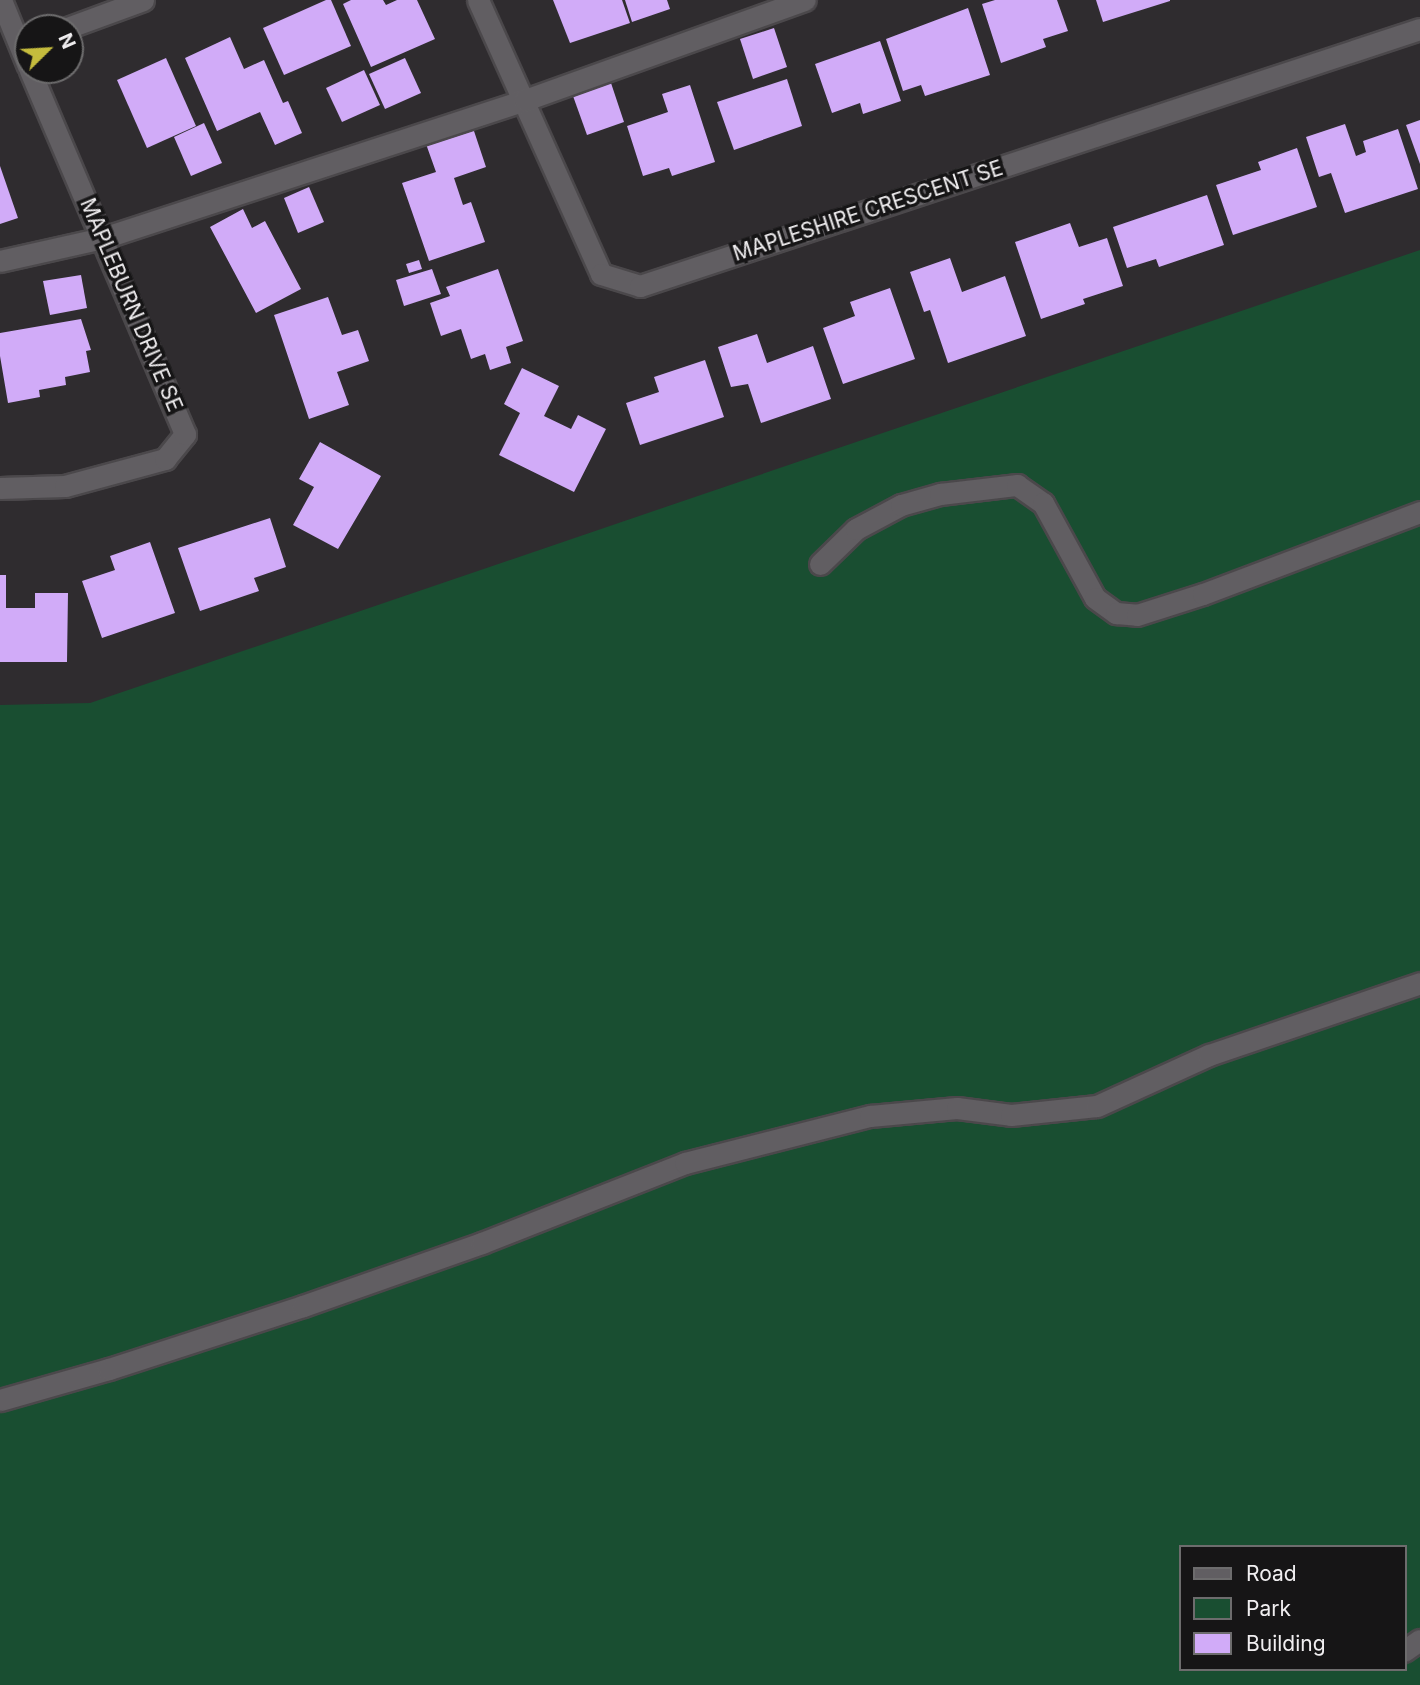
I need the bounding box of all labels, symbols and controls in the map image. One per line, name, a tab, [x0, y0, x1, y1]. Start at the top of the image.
north arrow	[14, 14, 84, 84]
text: N	[53, 30, 80, 52]
street label: MAPLESHIRE CRESCENT SE	[730, 155, 1006, 267]
street label: MAPLEBURN DRIVE SE	[75, 194, 187, 416]
legend	[1178, 1545, 1406, 1671]
text: Road	[1246, 1561, 1297, 1586]
text: Park	[1246, 1596, 1291, 1621]
text: Building	[1246, 1631, 1326, 1656]

